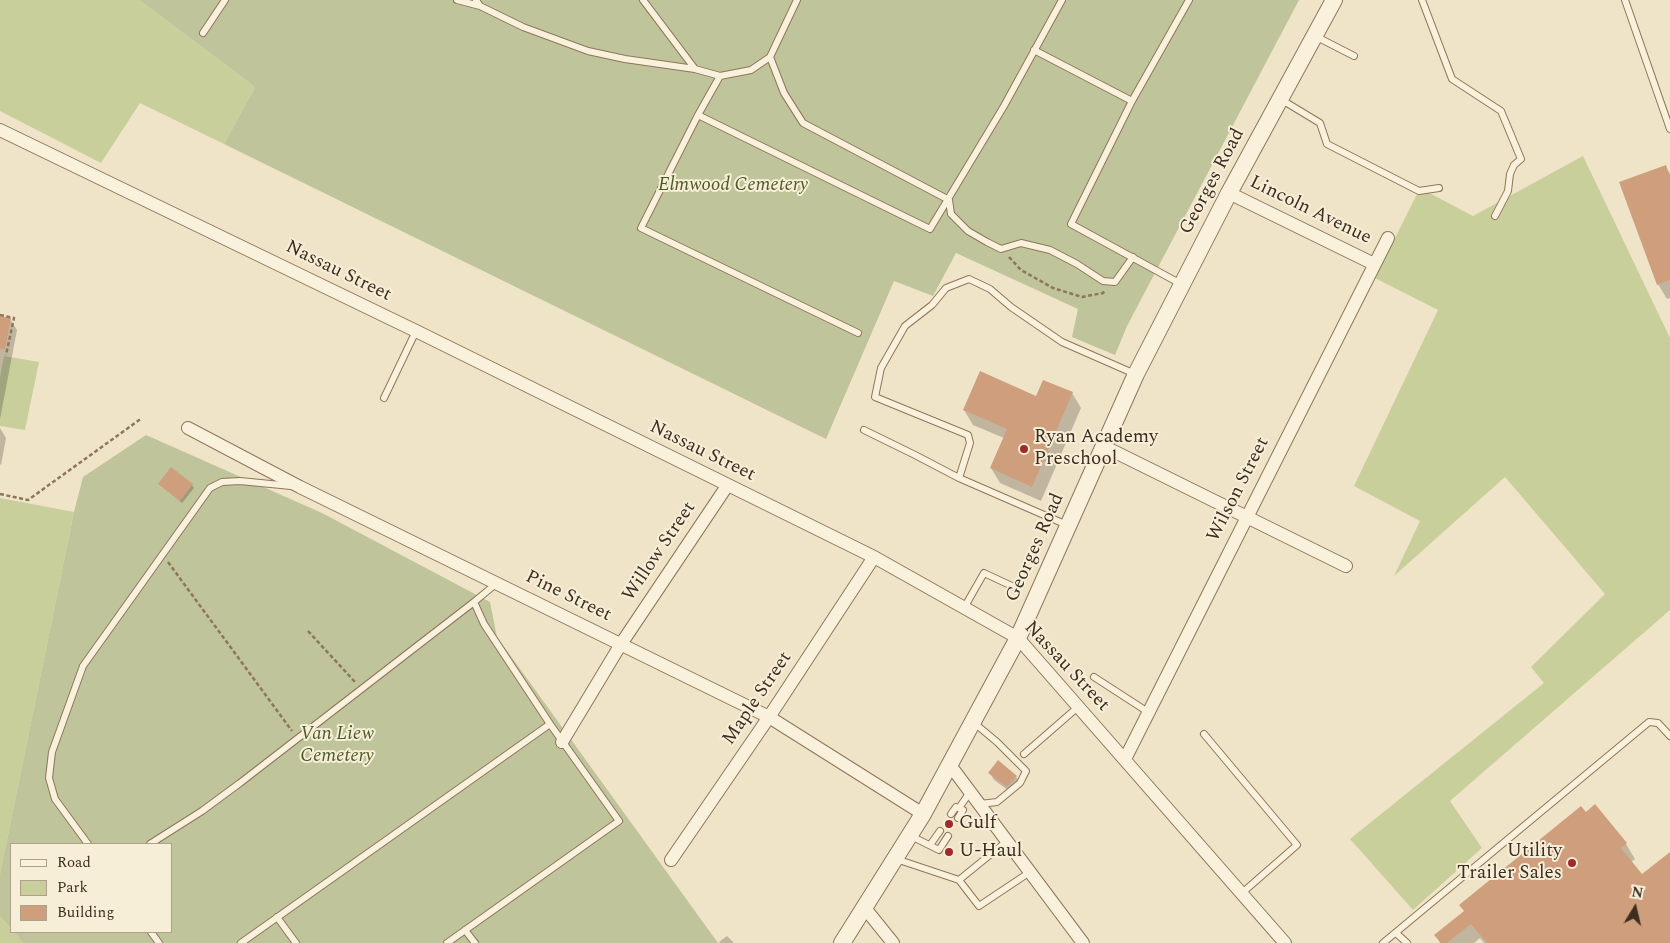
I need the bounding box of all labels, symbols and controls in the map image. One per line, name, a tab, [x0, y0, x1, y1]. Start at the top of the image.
street label: Georges Road	[1176, 125, 1250, 239]
street label: Lincoln Avenue	[1245, 172, 1375, 250]
park label: Elmwood Cemetery	[658, 175, 808, 197]
street label: Nassau Street	[281, 237, 395, 307]
street label: Nassau Street	[645, 417, 759, 487]
place label: Ryan Academy Preschool	[1034, 427, 1158, 471]
street label: Wilson Street	[1203, 434, 1275, 546]
marker: Ryan Academy Preschool	[1018, 443, 1030, 455]
street label: Georges Road	[1002, 490, 1070, 606]
street label: Willow Street	[618, 498, 702, 606]
street label: Pine Street	[521, 566, 615, 628]
street label: Nassau Street	[1018, 617, 1114, 717]
street label: Maple Street	[718, 648, 798, 750]
park label: Van Liew Cemetery	[300, 724, 374, 768]
place label: Gulf	[959, 813, 996, 835]
marker: Gulf	[943, 818, 955, 830]
place label: U-Haul	[959, 841, 1022, 863]
place label: Utility Trailer Sales	[1457, 841, 1562, 885]
legend	[10, 843, 172, 933]
marker: U-Haul	[943, 846, 955, 858]
text: Road	[57, 851, 91, 874]
marker: Utility Trailer Sales	[1566, 857, 1578, 869]
text: Park	[57, 876, 88, 899]
text: N	[1630, 881, 1645, 904]
north arrow	[1610, 883, 1660, 933]
text: Building	[57, 901, 114, 924]

